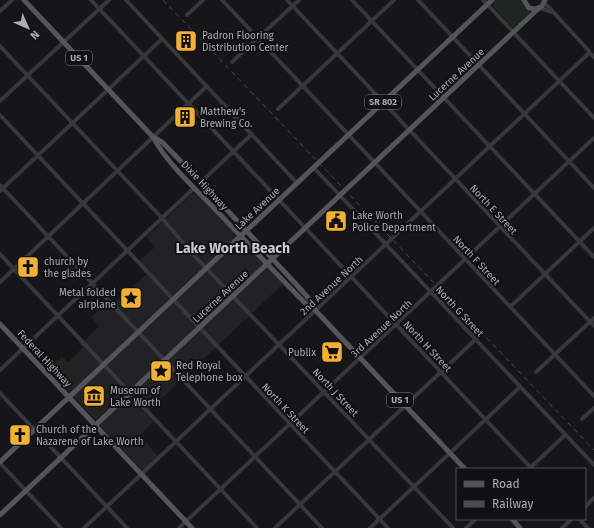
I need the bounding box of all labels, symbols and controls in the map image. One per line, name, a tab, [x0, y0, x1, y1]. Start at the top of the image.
north arrow	[8, 8, 48, 48]
text: N	[28, 28, 42, 42]
building icon: Padron Flooring Distribution Center	[173, 28, 199, 54]
place label: Padron Flooring Distribution Center	[202, 30, 288, 54]
street label: Lucerne Avenue	[426, 46, 487, 104]
road number: US 1	[66, 51, 92, 65]
road number: SR 802	[365, 95, 401, 109]
building icon: Matthew's Brewing Co.	[172, 104, 198, 130]
place label: Matthew's Brewing Co.	[200, 106, 252, 130]
street label: Dixie Highway	[178, 159, 230, 213]
street label: North E Street	[467, 182, 520, 237]
street label: Lake Avenue	[233, 185, 282, 232]
public building icon: Lake Worth Police Department	[323, 208, 349, 234]
place label: Lake Worth Police Department	[352, 210, 436, 234]
street label: North F Street	[450, 233, 503, 288]
district label: Lake Worth Beach	[176, 240, 290, 257]
church icon: church by the glades	[15, 254, 41, 280]
street label: 2nd Avenue North	[298, 254, 365, 318]
place label: church by the glades	[44, 256, 92, 280]
street label: Lucerne Avenue	[190, 268, 251, 326]
street label: North G Street	[433, 284, 486, 340]
place icon: Metal folded airplane	[118, 285, 144, 311]
place label: Metal folded airplane	[59, 287, 116, 311]
street label: 3rd Avenue North	[349, 297, 415, 360]
street label: North H Street	[401, 319, 454, 375]
street label: Federal Highway	[15, 328, 74, 390]
supermarket icon: Publix	[319, 339, 345, 365]
place label: Publix	[288, 347, 316, 359]
place icon: Red Royal Telephone box	[148, 358, 174, 384]
place label: Red Royal Telephone box	[176, 360, 243, 384]
street label: North J Street	[310, 366, 361, 420]
street label: North K Street	[259, 381, 312, 437]
museum icon: Museum of Lake Worth	[81, 383, 107, 409]
place label: Museum of Lake Worth	[110, 385, 161, 409]
road number: US 1	[387, 393, 413, 407]
church icon: Church of the Nazarene of Lake Worth	[7, 422, 33, 448]
place label: Church of the Nazarene of Lake Worth	[36, 424, 144, 448]
legend	[456, 468, 586, 520]
text: Road	[492, 477, 520, 491]
text: Railway	[492, 497, 533, 511]

